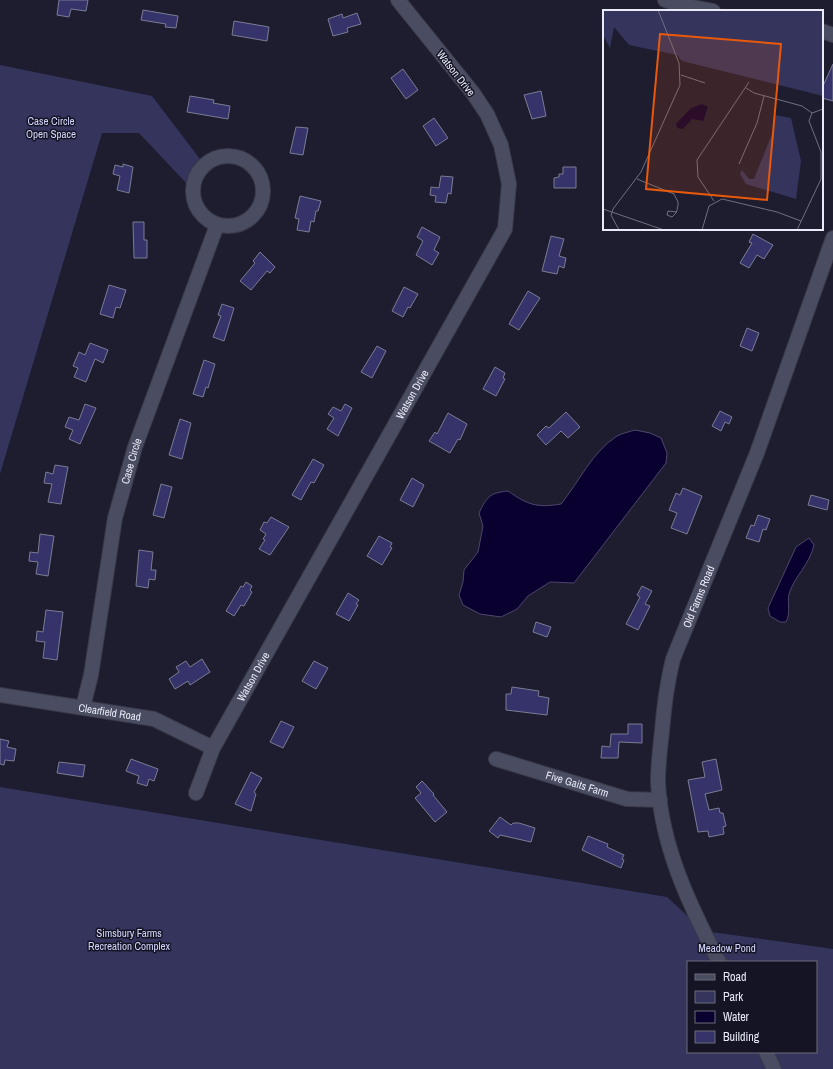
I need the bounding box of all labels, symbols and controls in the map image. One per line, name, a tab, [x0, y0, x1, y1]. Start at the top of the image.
inset map	[603, 10, 823, 230]
street label: Watson Drive	[434, 47, 478, 99]
park label: Case Circle Open Space	[26, 114, 76, 141]
street label: Watson Drive	[393, 367, 431, 421]
street label: Case Circle	[118, 436, 145, 486]
street label: Old Farms Road	[680, 563, 717, 630]
street label: Watson Drive	[234, 649, 273, 704]
street label: Clearfield Road	[78, 700, 142, 724]
street label: Five Gaits Farm	[544, 768, 610, 800]
park label: Simsbury Farms Recreation Complex	[88, 926, 171, 953]
park label: Meadow Pond	[698, 941, 756, 955]
legend	[687, 961, 817, 1053]
text: Road	[723, 969, 747, 985]
text: Park	[723, 989, 743, 1005]
text: Water	[723, 1009, 750, 1025]
text: Building	[723, 1029, 760, 1045]

